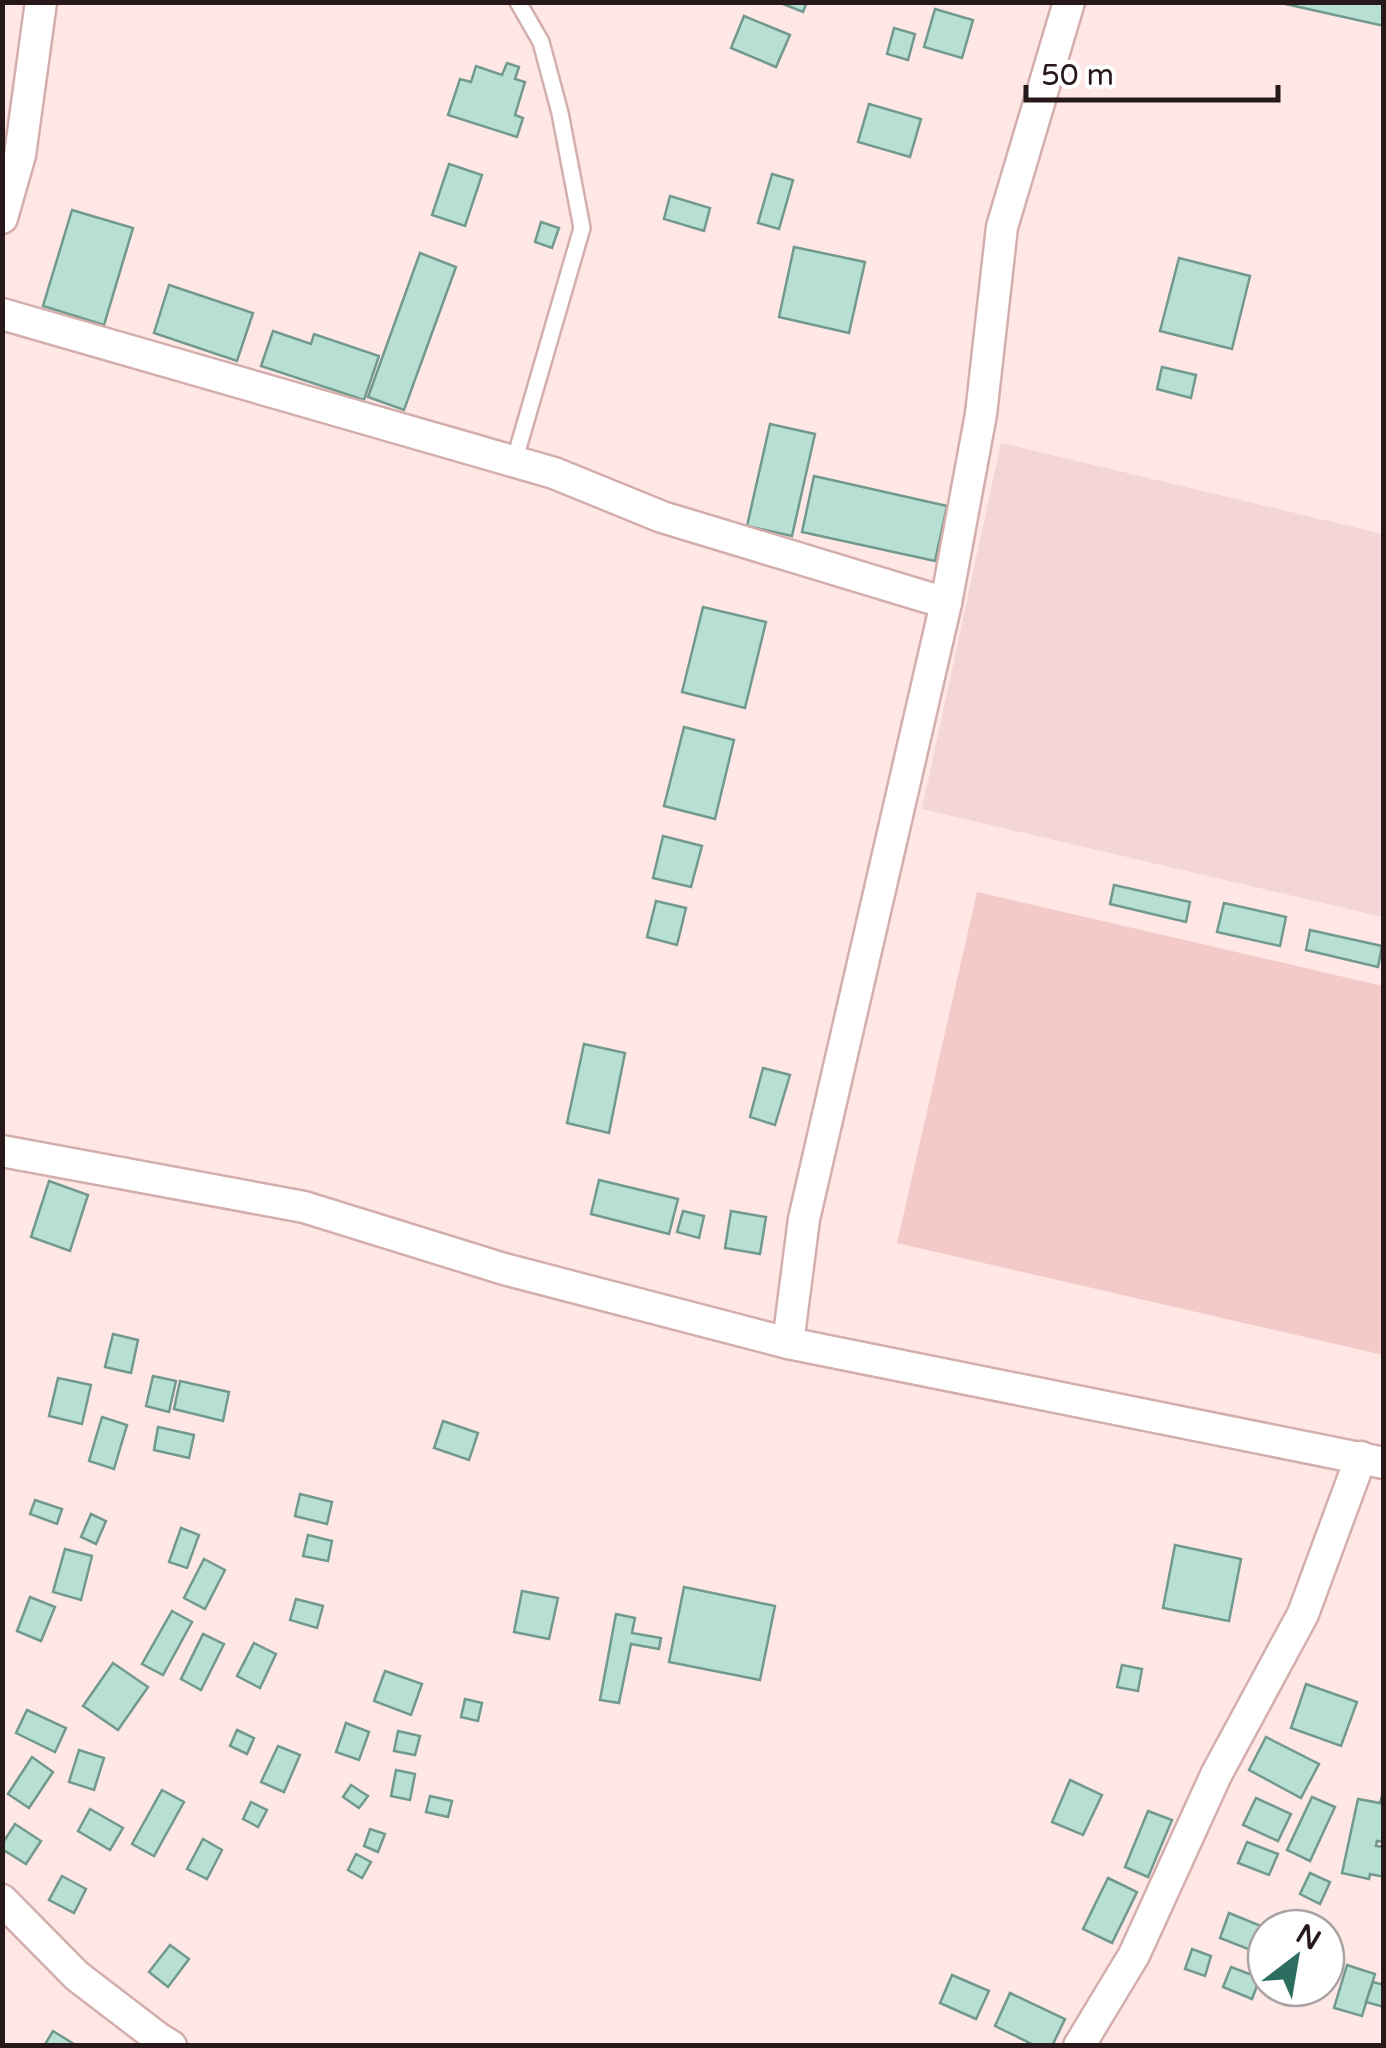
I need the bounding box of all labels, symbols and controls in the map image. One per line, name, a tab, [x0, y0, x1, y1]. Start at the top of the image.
scale bar	[1026, 40, 1278, 102]
text: 50 m	[1041, 57, 1114, 94]
north arrow	[1246, 1908, 1346, 2008]
text: N	[1290, 1917, 1327, 1958]

